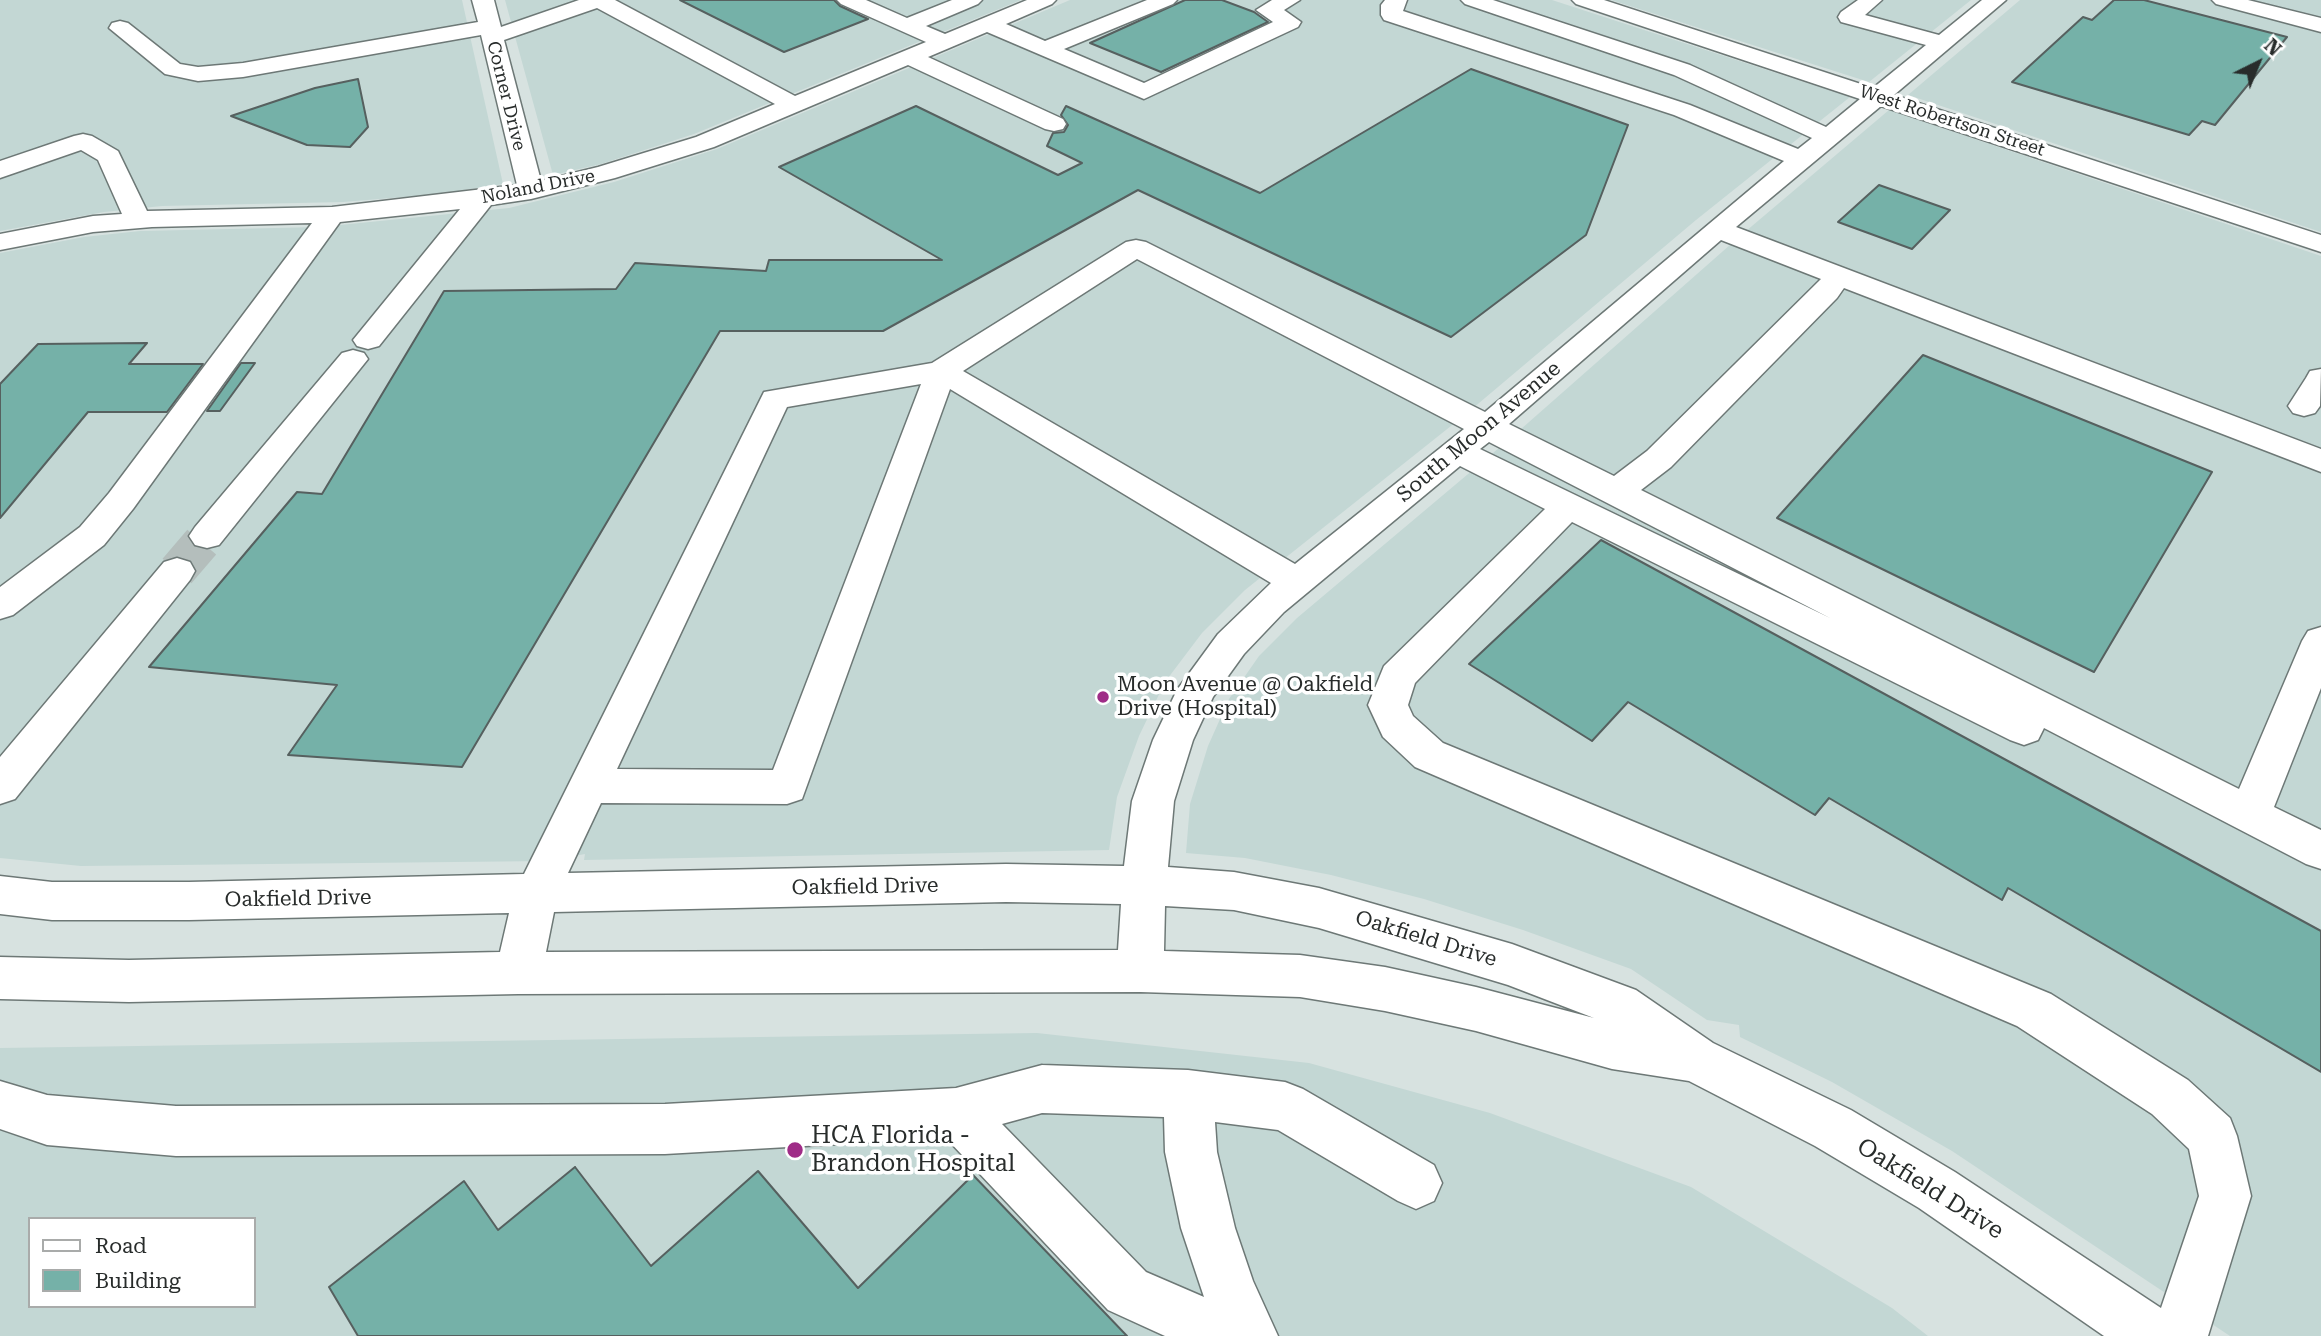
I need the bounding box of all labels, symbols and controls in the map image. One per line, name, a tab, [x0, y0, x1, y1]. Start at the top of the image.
north arrow	[2223, 28, 2293, 98]
text: N	[2259, 34, 2286, 61]
street label: Corner Drive	[482, 39, 530, 153]
street label: West Robertson Street	[1857, 81, 2047, 161]
street label: Noland Drive	[479, 165, 597, 209]
street label: South Moon Avenue	[1392, 356, 1566, 508]
place label: Moon Avenue @ Oakfield Drive (Hospital)	[1117, 672, 1373, 722]
marker: Moon Avenue @ Oakfield Drive (Hospital)	[1095, 689, 1111, 705]
street label: Oakfield Drive	[791, 873, 939, 901]
street label: Oakfield Drive	[224, 885, 372, 913]
street label: Oakfield Drive	[1352, 905, 1500, 973]
place label: HCA Florida - Brandon Hospital	[811, 1122, 1015, 1178]
street label: Oakfield Drive	[1851, 1132, 2009, 1246]
marker: HCA Florida - Brandon Hospital	[785, 1140, 805, 1160]
legend	[28, 1217, 256, 1308]
text: Road	[95, 1234, 147, 1258]
text: Building	[95, 1269, 181, 1293]

